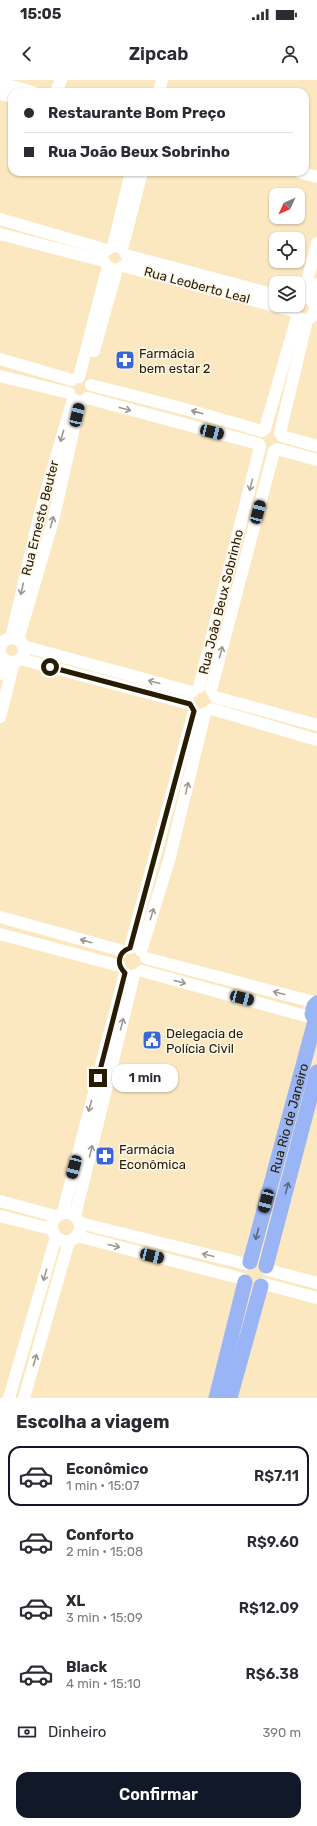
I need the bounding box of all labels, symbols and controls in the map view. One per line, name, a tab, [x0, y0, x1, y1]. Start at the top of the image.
text: 15:05	[20, 5, 61, 23]
icon: back	[16, 43, 38, 65]
text: Zipcab	[129, 43, 188, 65]
icon: person	[279, 43, 301, 65]
text: Restaurante Bom Preço	[48, 104, 226, 122]
text: Rua João Beux Sobrinho	[48, 143, 230, 161]
north arrow	[269, 188, 305, 224]
map controls	[269, 188, 305, 312]
button: locate	[269, 232, 305, 268]
street label: Rua Leoberto Leal	[142, 264, 252, 306]
button: layers	[269, 276, 305, 312]
place label: Farmácia bem estar 2	[139, 346, 210, 376]
pharmacy icon: Farmácia bem estar 2	[114, 349, 136, 371]
car	[68, 402, 86, 428]
one-way arrow	[118, 406, 131, 413]
one-way arrow	[191, 408, 204, 415]
car	[199, 423, 225, 441]
one-way arrow	[58, 429, 65, 442]
street label: Rua Ernesto Beuter	[18, 459, 62, 577]
one-way arrow	[246, 478, 254, 491]
car	[249, 499, 267, 525]
one-way arrow	[49, 516, 56, 529]
street label: Rua João Beux Sobrinho	[196, 528, 246, 676]
one-way arrow	[18, 582, 26, 595]
one-way arrow	[217, 646, 225, 659]
route start	[41, 658, 59, 676]
one-way arrow	[148, 677, 161, 685]
one-way arrow	[183, 782, 191, 795]
one-way arrow	[149, 908, 157, 920]
one-way arrow	[79, 937, 92, 944]
one-way arrow	[173, 978, 186, 986]
car	[229, 989, 255, 1007]
one-way arrow	[273, 989, 286, 996]
one-way arrow	[118, 1018, 126, 1031]
place label: Delegacia de Polícia Civil	[166, 1026, 243, 1056]
public building icon: Delegacia de Polícia Civil	[141, 1029, 163, 1051]
street label: Rua Rio de Janeiro	[267, 1062, 311, 1175]
callout: 1 min	[112, 1064, 178, 1092]
route end	[89, 1069, 107, 1087]
text: 1 min	[129, 1070, 161, 1085]
one-way arrow	[86, 1099, 94, 1112]
place label: Farmácia Econômica	[119, 1142, 186, 1172]
one-way arrow	[88, 1144, 95, 1157]
pharmacy icon: Farmácia Econômica	[94, 1145, 116, 1167]
car	[65, 1154, 83, 1180]
one-way arrow	[284, 1181, 291, 1194]
car	[257, 1188, 275, 1214]
one-way arrow	[253, 1228, 260, 1241]
one-way arrow	[108, 1243, 121, 1250]
car	[139, 1247, 165, 1265]
one-way arrow	[202, 1250, 215, 1258]
one-way arrow	[41, 1268, 48, 1281]
one-way arrow	[32, 1354, 39, 1367]
text: Escolha a viagem	[16, 1411, 169, 1433]
icon: car	[18, 1458, 54, 1494]
text: Econômico	[66, 1460, 148, 1478]
text: R$7.11	[254, 1467, 299, 1485]
text: 1 min · 15:07	[66, 1478, 140, 1493]
icon: car	[18, 1524, 54, 1560]
text: Conforto	[66, 1526, 134, 1544]
text: R$9.60	[247, 1533, 299, 1551]
text: 2 min · 15:08	[66, 1544, 143, 1559]
icon: car	[18, 1590, 54, 1626]
text: XL	[66, 1592, 85, 1610]
text: R$12.09	[239, 1599, 299, 1617]
text: 3 min · 15:09	[66, 1610, 143, 1625]
icon: car	[18, 1656, 54, 1692]
text: Black	[66, 1658, 107, 1676]
text: R$6.38	[246, 1665, 299, 1683]
text: 4 min · 15:10	[66, 1676, 141, 1691]
icon: cash	[16, 1721, 38, 1743]
text: Dinheiro	[48, 1723, 106, 1741]
text: 390 m	[262, 1725, 301, 1740]
button: Confirmar	[16, 1772, 301, 1818]

